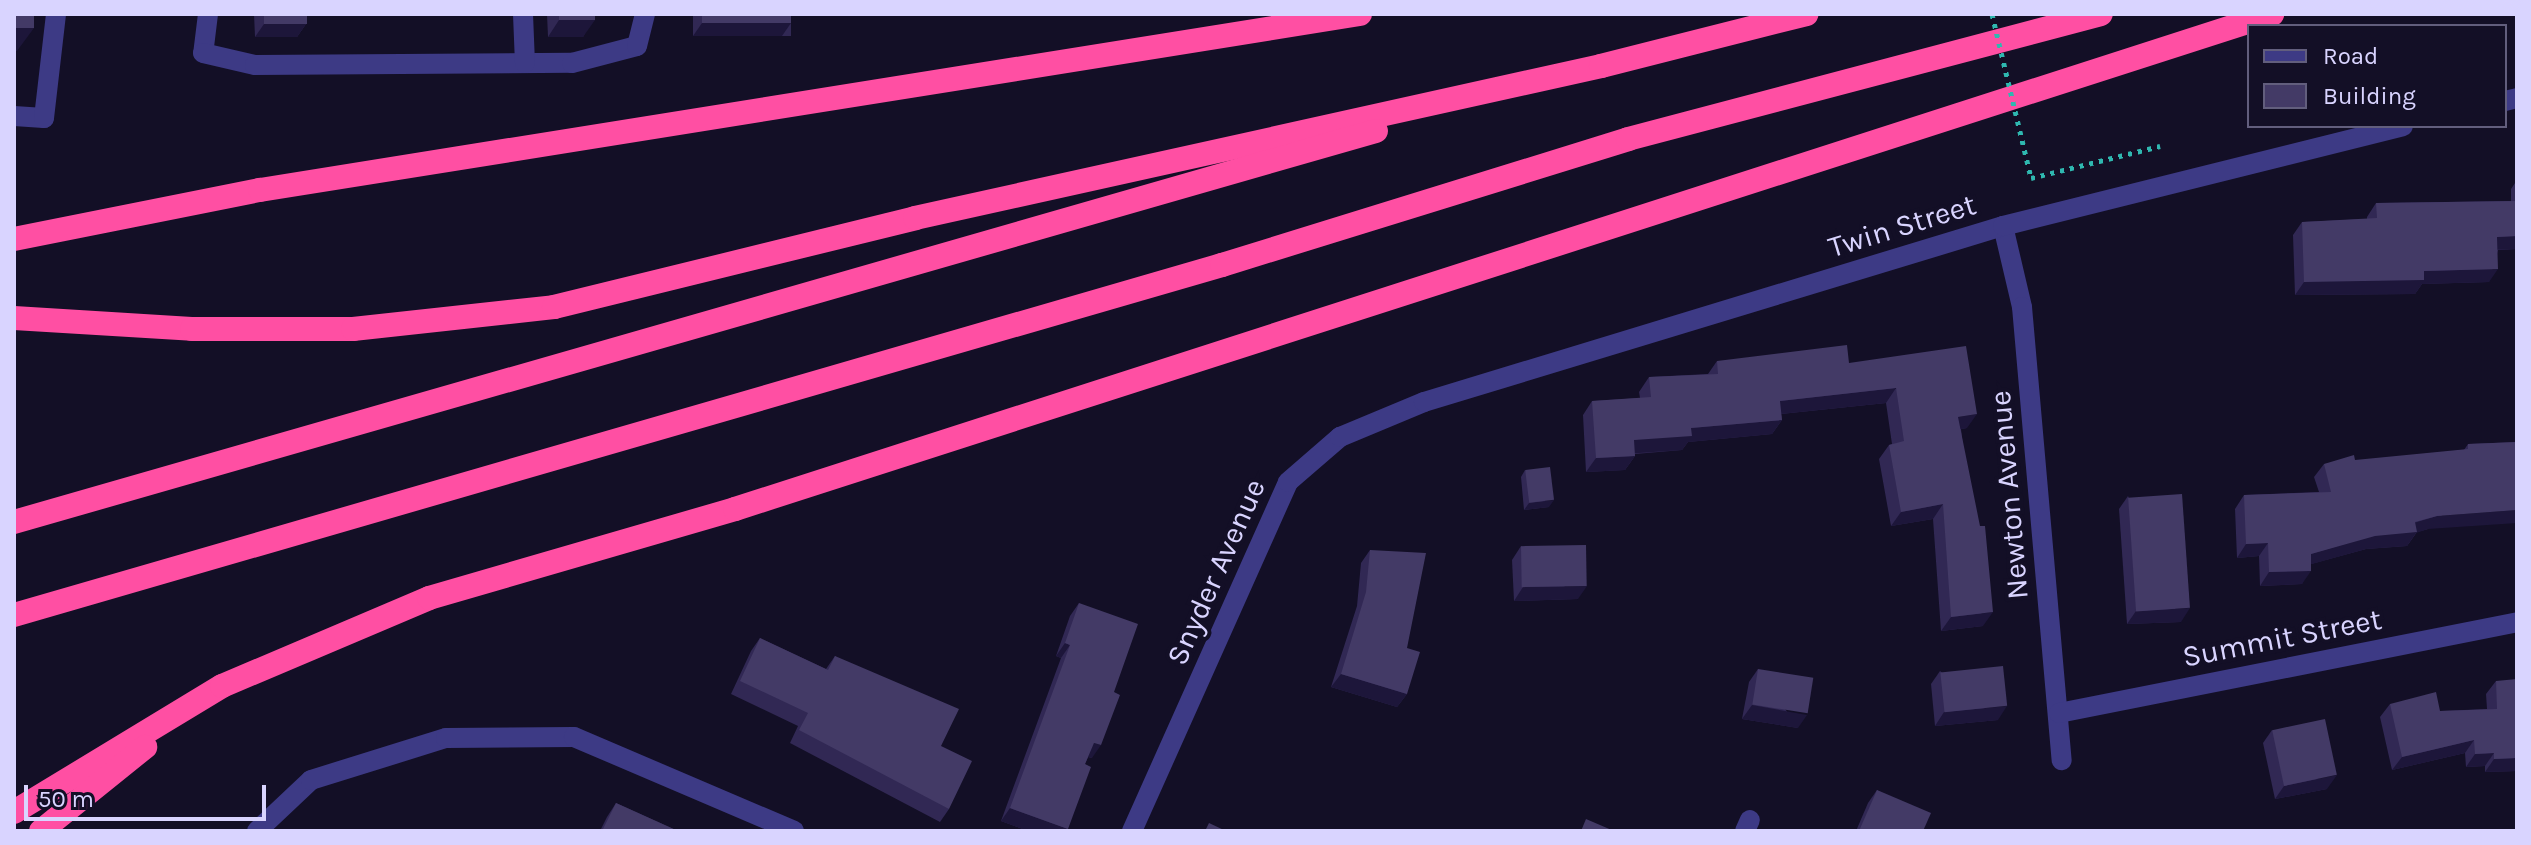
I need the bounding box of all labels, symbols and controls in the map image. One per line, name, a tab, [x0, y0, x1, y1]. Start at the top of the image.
legend	[2247, 24, 2507, 128]
text: Road	[2323, 42, 2378, 70]
text: Building	[2323, 82, 2416, 110]
street label: Twin Street	[1824, 186, 1980, 266]
street label: Newton Avenue	[1982, 389, 2036, 601]
street label: Snyder Avenue	[1159, 473, 1273, 671]
street label: Summit Street	[2179, 601, 2385, 675]
scale bar	[28, 769, 270, 819]
text: 50 m	[38, 785, 94, 813]

